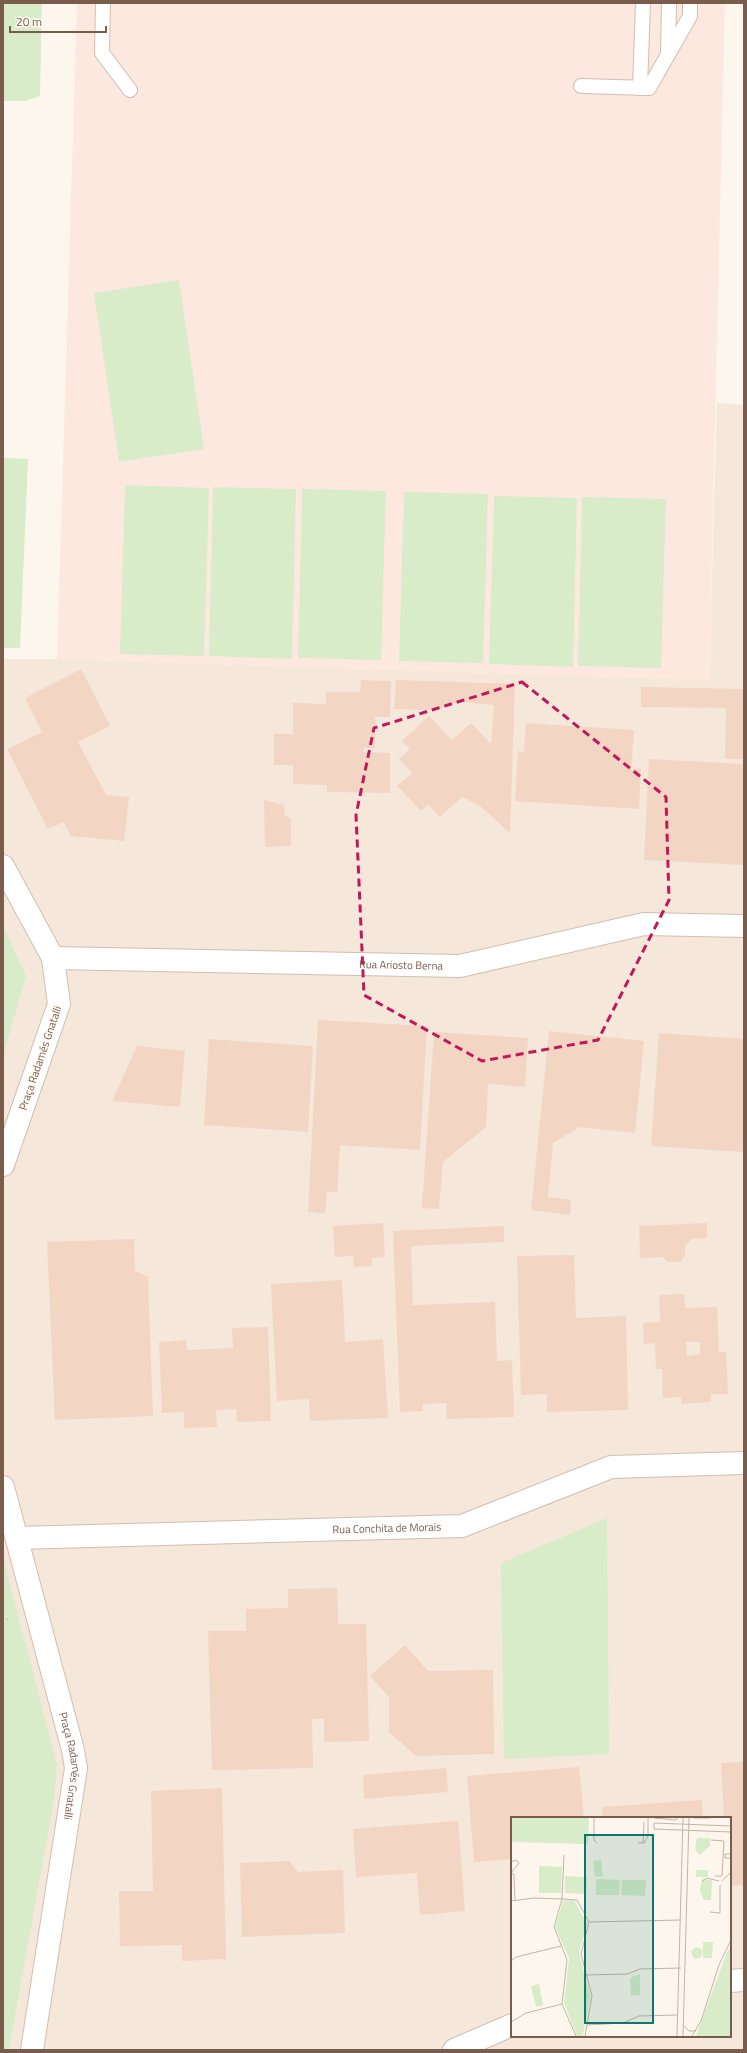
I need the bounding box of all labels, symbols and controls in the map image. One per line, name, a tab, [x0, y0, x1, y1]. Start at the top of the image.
scale bar	[10, 8, 106, 34]
text: 20 m	[16, 12, 42, 31]
street label: Rua Ariosto Berna	[359, 956, 444, 974]
street label: Praça Radamés Gnatalli	[15, 1004, 65, 1112]
street label: Rua Conchita de Morais	[332, 1519, 441, 1537]
street label: Praça Radamés Gnatalli	[55, 1710, 85, 1821]
inset map	[511, 1817, 731, 2037]

